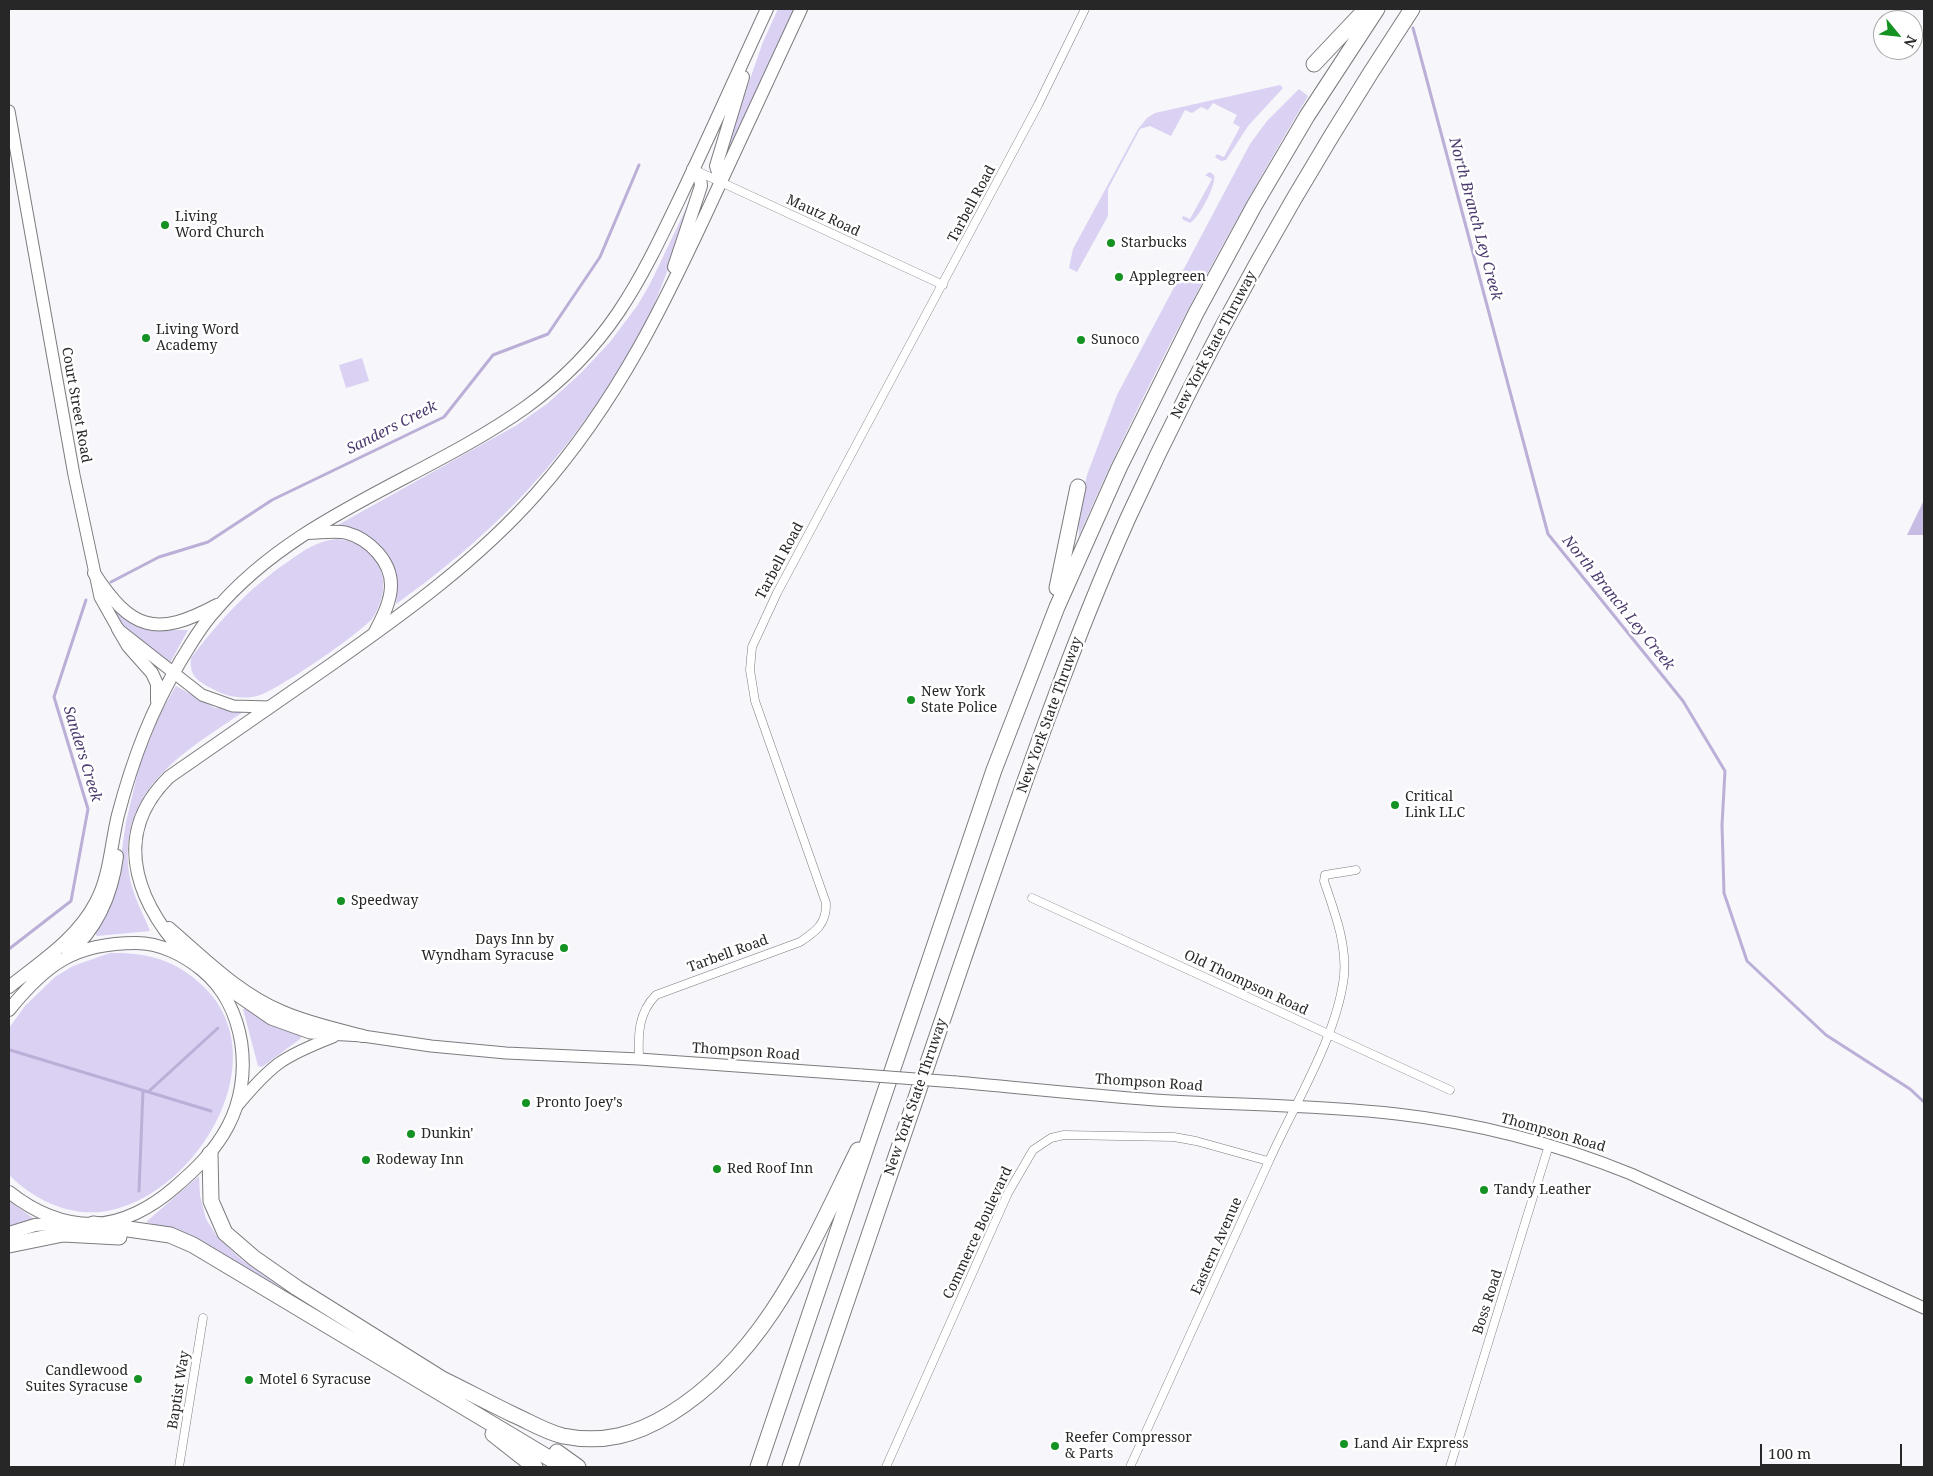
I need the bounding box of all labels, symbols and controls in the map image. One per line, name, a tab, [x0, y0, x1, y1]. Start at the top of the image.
north arrow	[1873, 10, 1923, 60]
text: N	[1900, 32, 1922, 51]
water label: North Branch Ley Creek	[1445, 136, 1505, 302]
street label: Tarbell Road	[945, 163, 999, 245]
street label: Mautz Road	[783, 192, 863, 240]
place label: Living Word Church	[175, 209, 264, 242]
marker: Living Word Church	[159, 219, 171, 231]
place label: Starbucks	[1121, 235, 1187, 251]
marker: Starbucks	[1105, 237, 1117, 249]
street label: New York State Thruway	[1168, 268, 1260, 422]
place label: Applegreen	[1129, 269, 1206, 285]
marker: Applegreen	[1113, 271, 1125, 283]
place label: Living Word Academy	[156, 322, 239, 354]
marker: Living Word Academy	[140, 332, 152, 344]
place label: Sunoco	[1091, 332, 1140, 348]
marker: Sunoco	[1075, 334, 1087, 346]
street label: Court Street Road	[58, 346, 94, 464]
water label: Sanders Creek	[344, 397, 440, 459]
street label: Tarbell Road	[753, 520, 807, 602]
water label: North Branch Ley Creek	[1558, 532, 1678, 674]
street label: New York State Thruway	[1014, 635, 1086, 795]
place label: New York State Police	[921, 684, 997, 716]
marker: New York State Police	[905, 694, 917, 706]
water label: Sanders Creek	[59, 704, 105, 804]
place label: Critical Link LLC	[1405, 789, 1465, 822]
marker: Critical Link LLC	[1389, 799, 1401, 811]
place label: Speedway	[351, 893, 418, 909]
marker: Speedway	[335, 895, 347, 907]
place label: Days Inn by Wyndham Syracuse	[421, 932, 554, 964]
street label: Tarbell Road	[685, 932, 771, 976]
marker: Days Inn by Wyndham Syracuse	[558, 942, 570, 954]
street label: Old Thompson Road	[1181, 947, 1311, 1019]
street label: New York State Thruway	[881, 1016, 951, 1178]
street label: Thompson Road	[691, 1040, 801, 1064]
street label: Thompson Road	[1094, 1071, 1204, 1095]
place label: Pronto Joey's	[536, 1095, 623, 1111]
marker: Pronto Joey's	[520, 1097, 532, 1109]
street label: Thompson Road	[1499, 1110, 1607, 1156]
place label: Dunkin'	[421, 1126, 473, 1142]
marker: Dunkin'	[405, 1128, 417, 1140]
place label: Rodeway Inn	[376, 1152, 464, 1168]
marker: Rodeway Inn	[360, 1154, 372, 1166]
place label: Red Roof Inn	[727, 1161, 813, 1177]
marker: Red Roof Inn	[711, 1163, 723, 1175]
street label: Commerce Boulevard	[940, 1164, 1016, 1302]
place label: Tandy Leather	[1494, 1182, 1591, 1198]
marker: Tandy Leather	[1478, 1184, 1490, 1196]
street label: Eastern Avenue	[1188, 1195, 1246, 1297]
street label: Boss Road	[1470, 1267, 1506, 1337]
street label: Baptist Way	[165, 1350, 193, 1430]
place label: Candlewood Suites Syracuse	[26, 1363, 128, 1395]
place label: Motel 6 Syracuse	[259, 1372, 371, 1388]
marker: Candlewood Suites Syracuse	[132, 1373, 144, 1385]
marker: Motel 6 Syracuse	[243, 1374, 255, 1386]
place label: Reefer Compressor & Parts	[1065, 1430, 1192, 1462]
scale bar	[1763, 1434, 1906, 1466]
place label: Land Air Express	[1354, 1436, 1469, 1452]
marker: Land Air Express	[1338, 1438, 1350, 1450]
marker: Reefer Compressor & Parts	[1049, 1440, 1061, 1452]
text: 100 m	[1768, 1443, 1811, 1463]

